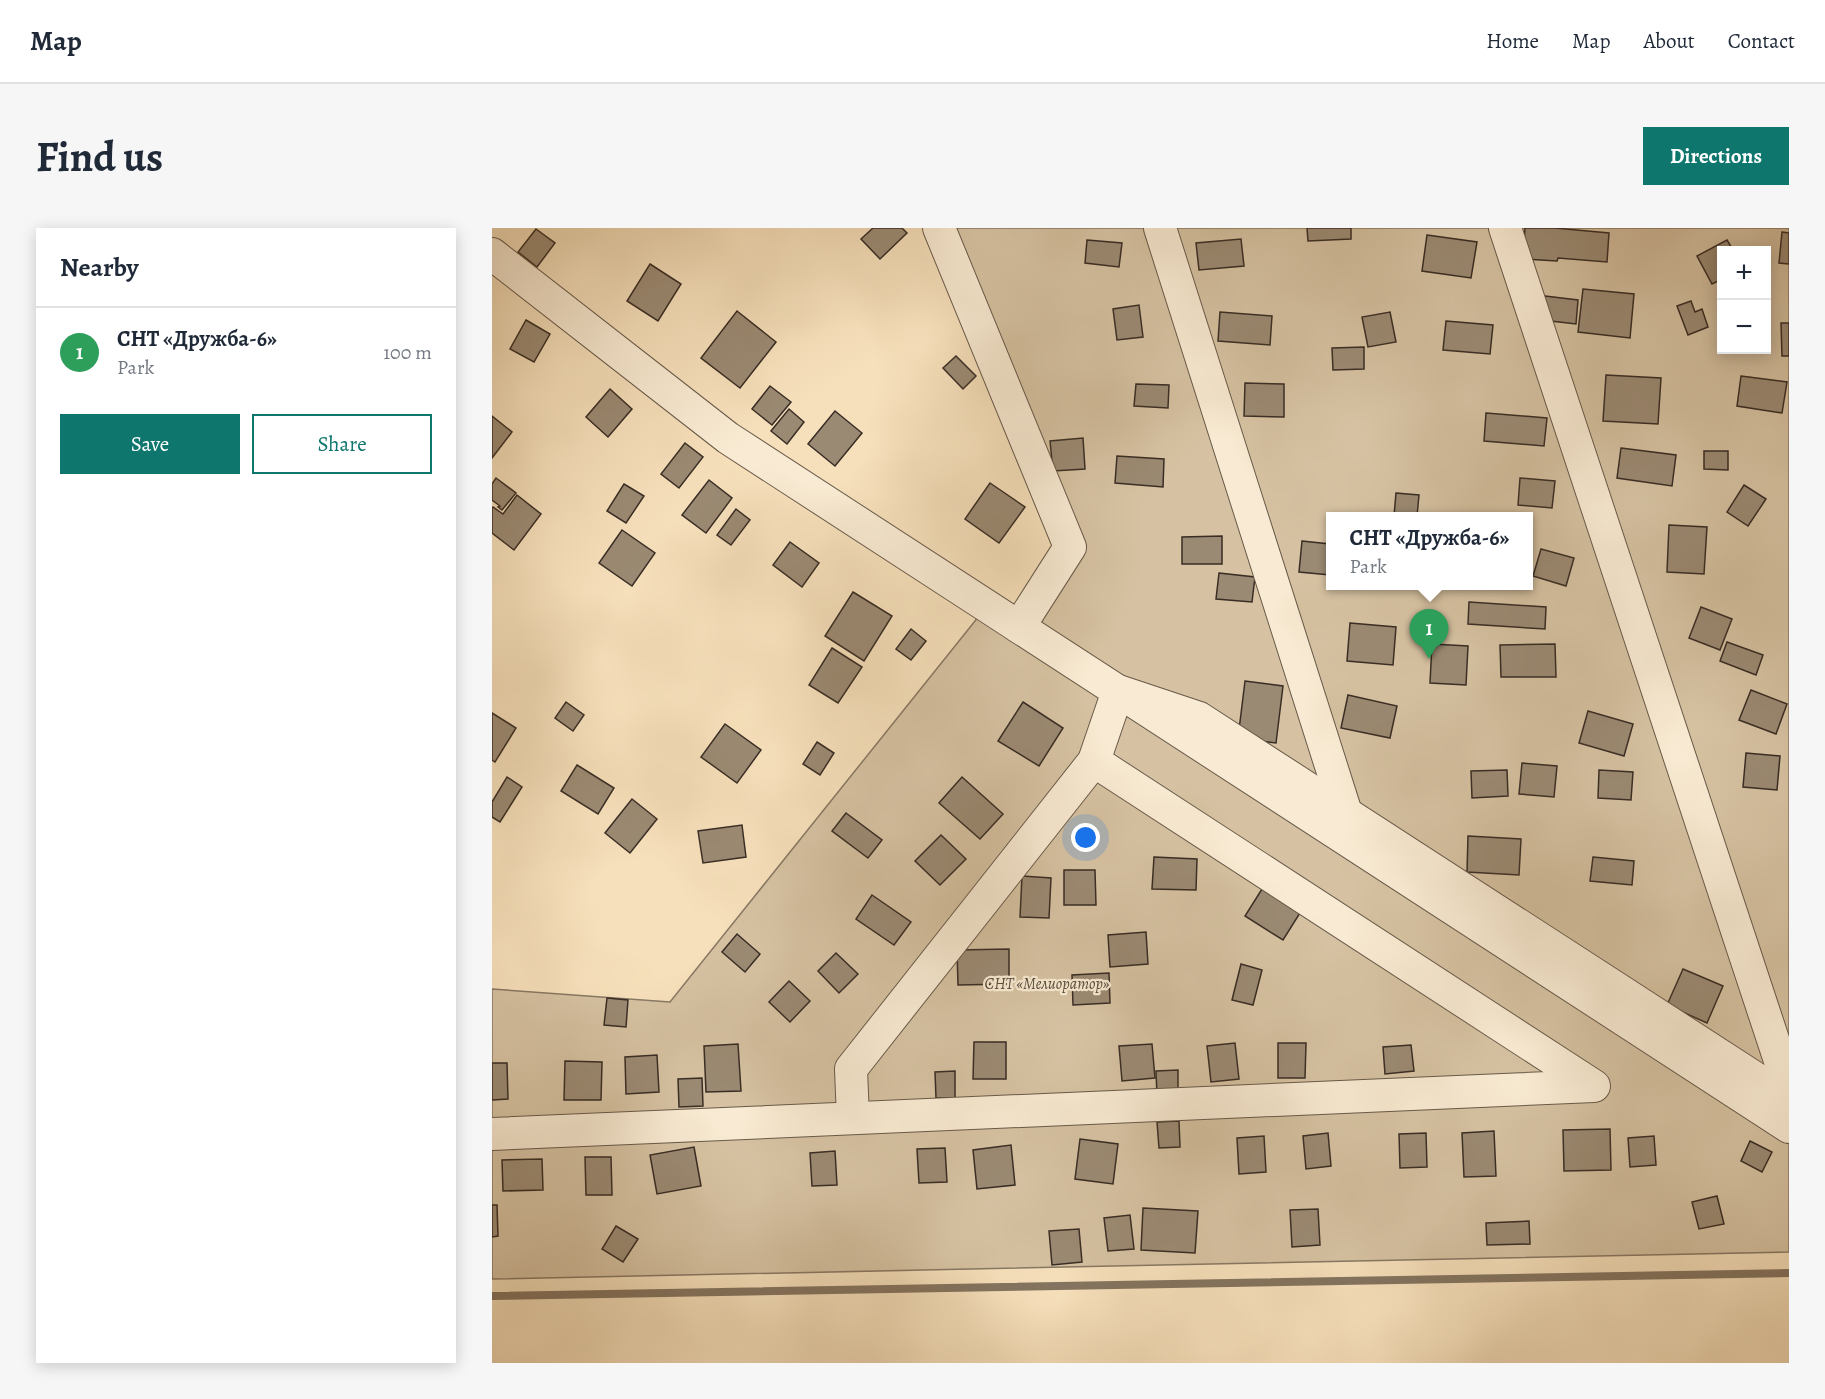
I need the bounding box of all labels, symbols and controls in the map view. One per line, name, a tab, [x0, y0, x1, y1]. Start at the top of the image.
text: Map	[30, 22, 82, 60]
text: Home	[1486, 27, 1539, 55]
text: Map	[1572, 27, 1610, 55]
text: About	[1643, 27, 1695, 55]
text: Contact	[1728, 27, 1795, 55]
button: Directions	[1643, 127, 1789, 185]
text: Find us	[36, 128, 163, 185]
map controls	[1717, 246, 1771, 354]
button: +	[1717, 246, 1771, 300]
text: Nearby	[60, 250, 139, 285]
button: −	[1717, 300, 1771, 354]
text: СНТ «Дружба-6»	[117, 324, 277, 354]
text: 1	[76, 339, 83, 366]
text: 100 m	[383, 339, 432, 366]
text: Park	[117, 354, 155, 381]
button: Save	[60, 414, 240, 474]
button: Share	[252, 414, 432, 474]
popup	[1326, 512, 1533, 590]
text: СНТ «Дружба-6»	[1350, 523, 1509, 553]
text: Park	[1350, 553, 1387, 580]
pin: 1	[1410, 610, 1448, 659]
your location	[1071, 823, 1100, 852]
park label: СНТ «Мелиоратор»	[985, 973, 1110, 995]

